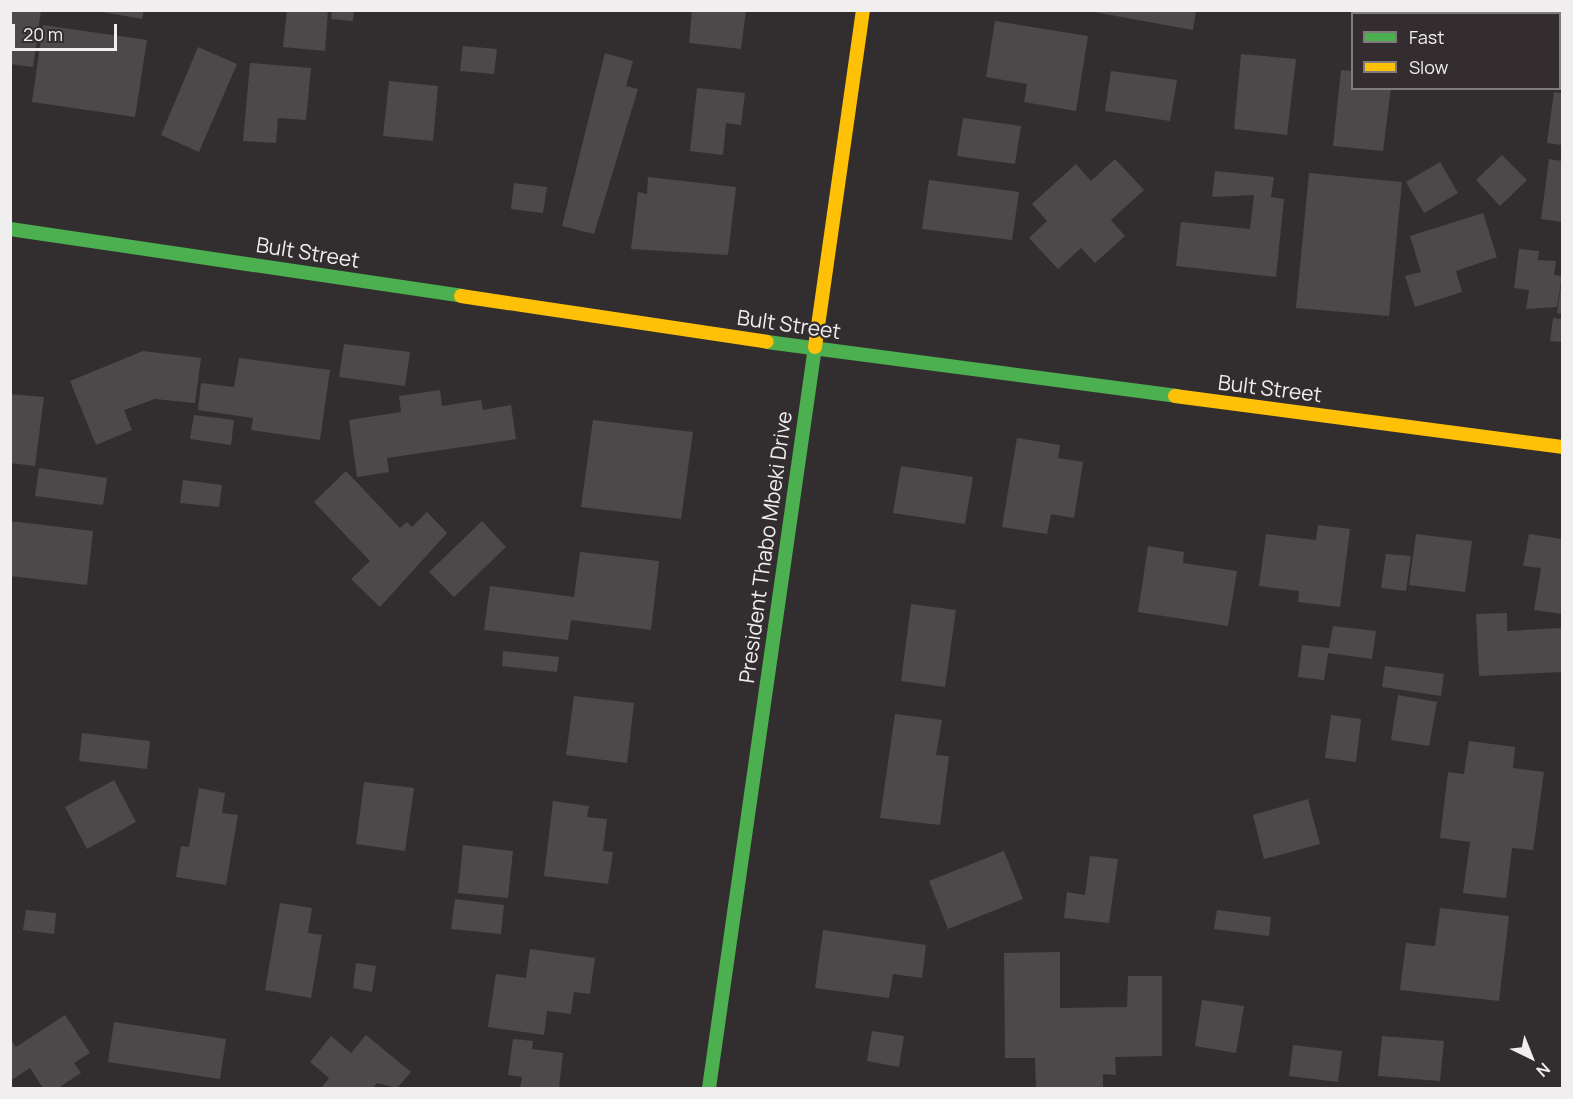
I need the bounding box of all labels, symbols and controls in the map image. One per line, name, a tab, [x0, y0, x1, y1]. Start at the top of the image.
scale bar	[15, 12, 120, 50]
legend	[1351, 12, 1561, 90]
text: 20 m	[23, 22, 63, 46]
text: Fast	[1409, 25, 1444, 49]
text: Slow	[1409, 55, 1448, 79]
street label: Bult Street	[254, 231, 362, 273]
street label: Bult Street	[735, 304, 843, 344]
street label: Bult Street	[1217, 369, 1323, 407]
street label: President Thabo Mbeki Drive	[733, 409, 797, 685]
north arrow	[1501, 1027, 1561, 1087]
text: N	[1532, 1058, 1555, 1082]

